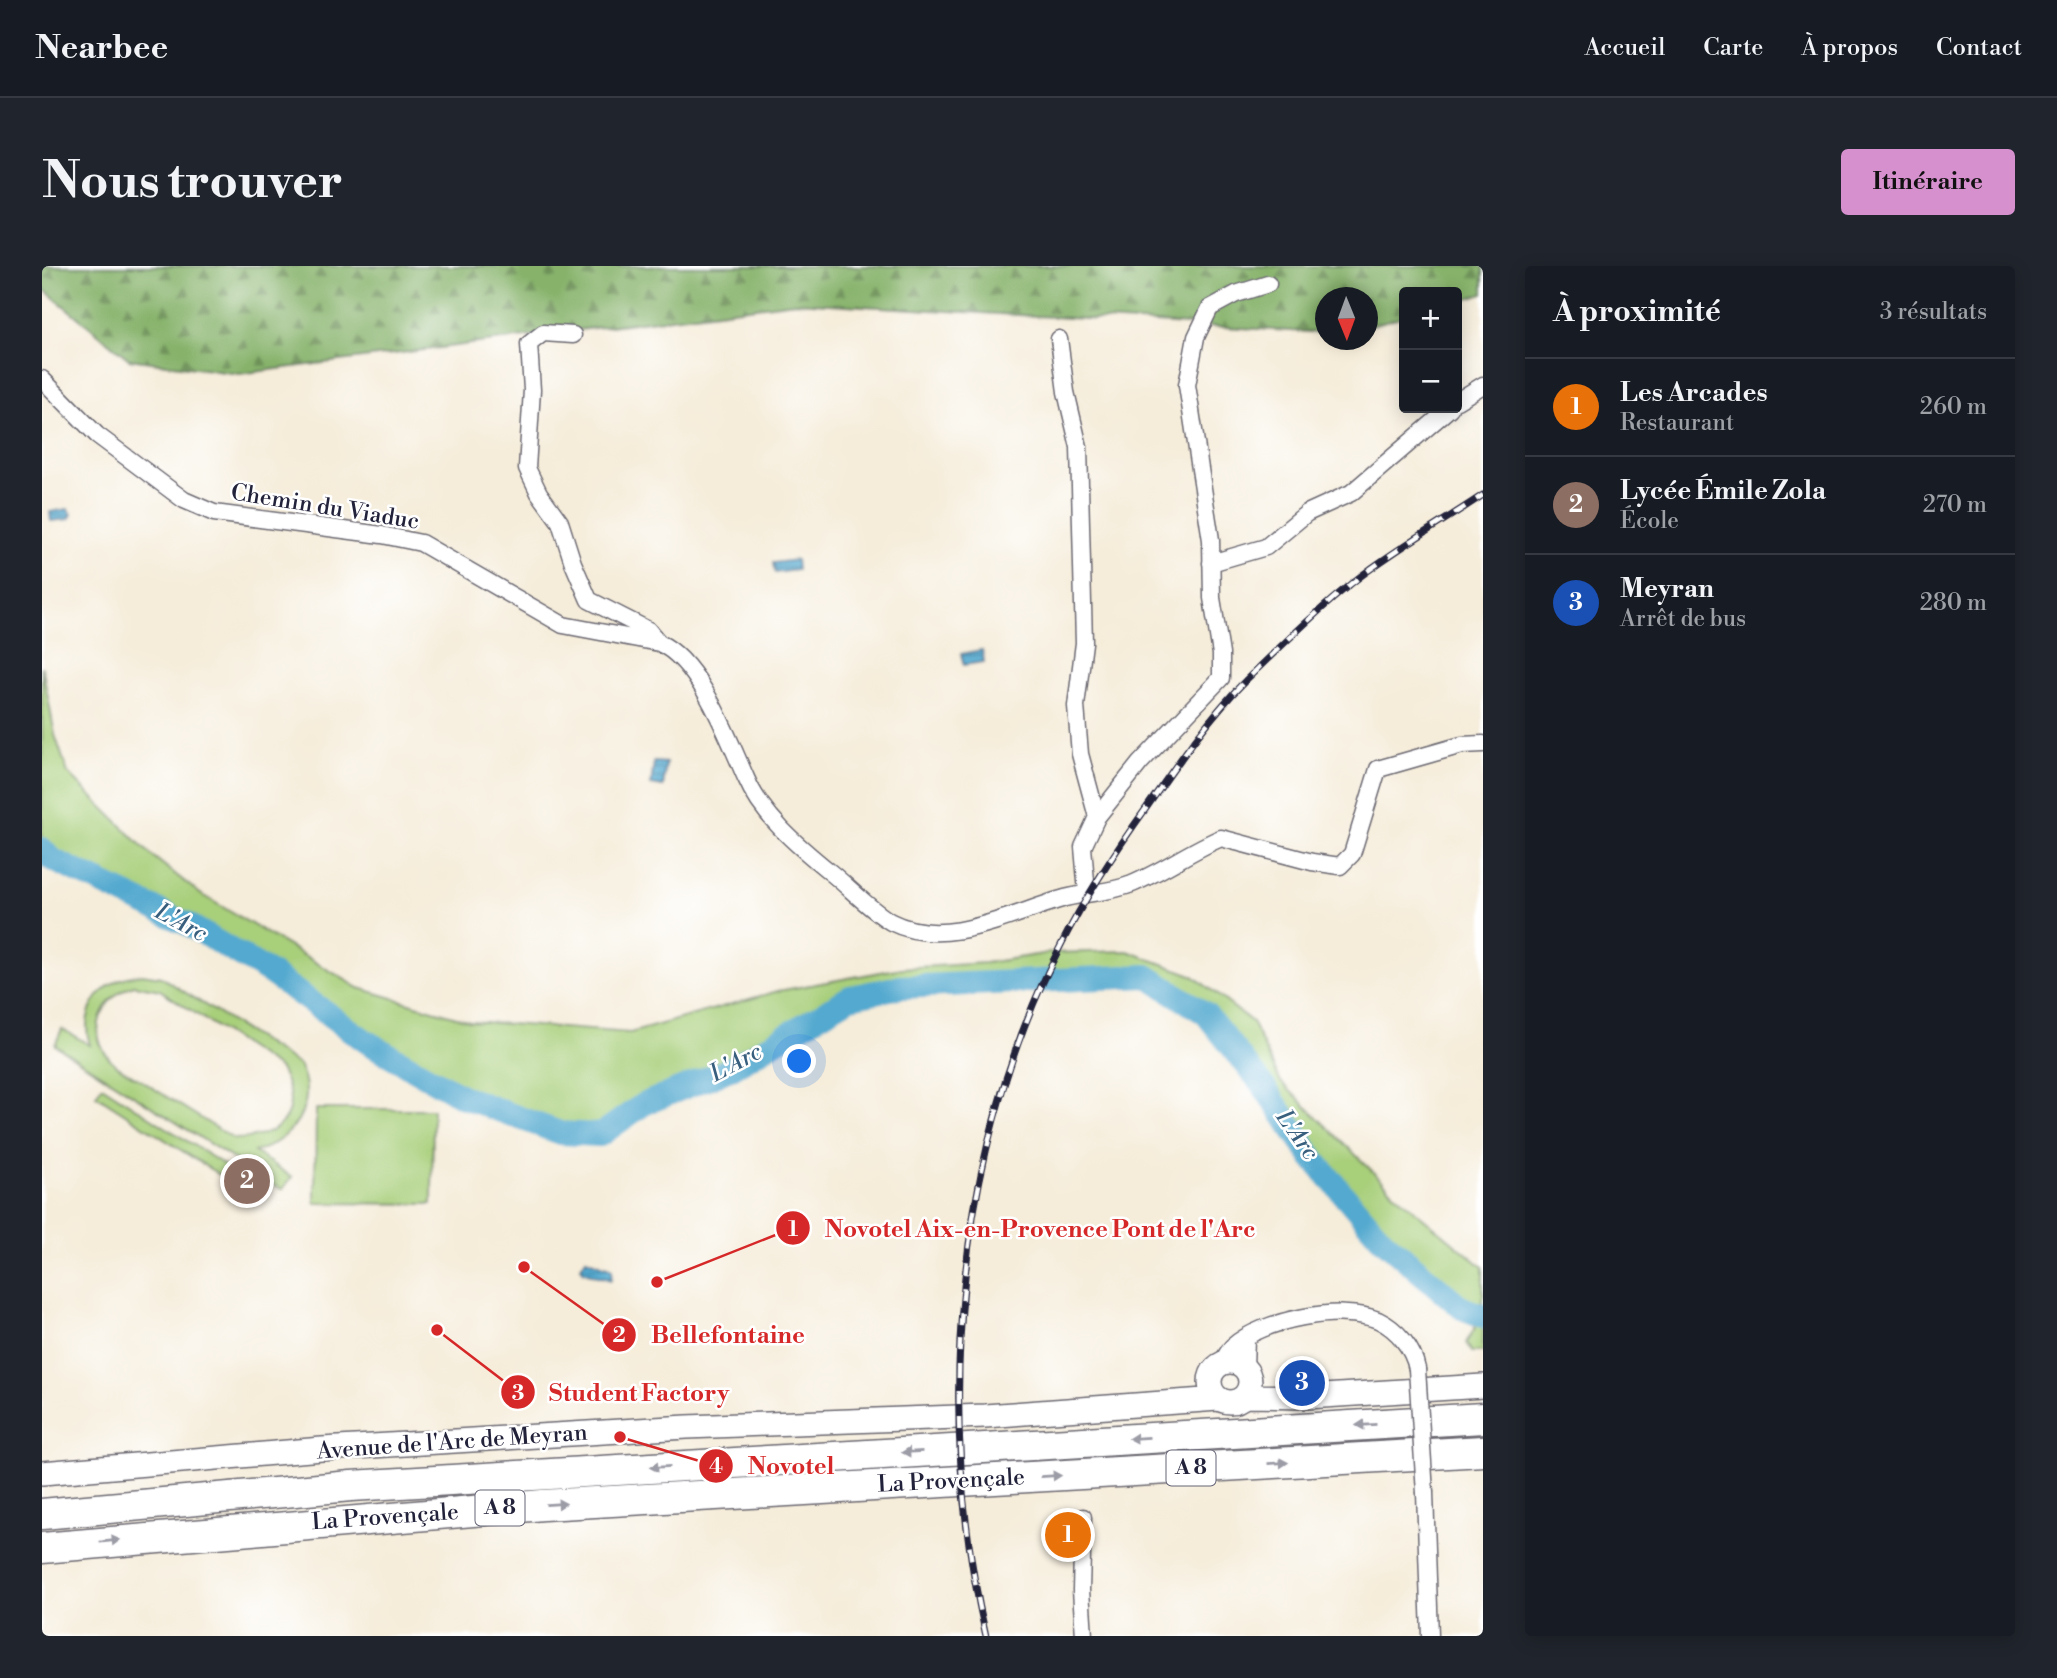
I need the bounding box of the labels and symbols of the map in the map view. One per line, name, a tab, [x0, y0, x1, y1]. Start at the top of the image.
north arrow	[1315, 287, 1378, 350]
street label: Chemin du Viaduc	[229, 478, 421, 536]
water label: L'Arc	[149, 896, 213, 949]
water label: L'Arc	[704, 1037, 768, 1090]
your location	[782, 1044, 816, 1078]
water label: L'Arc	[1268, 1103, 1325, 1167]
pin: 2	[224, 1155, 270, 1207]
callout: Novotel Aix-en-Provence Pont de l'Arc	[775, 1206, 1269, 1251]
text: Novotel Aix-en-Provence Pont de l'Arc	[824, 1215, 1256, 1245]
text: 1	[788, 1217, 798, 1243]
callout: Bellefontaine	[602, 1312, 819, 1357]
text: Bellefontaine	[651, 1321, 805, 1351]
text: 2	[612, 1323, 626, 1349]
pin: 3	[1279, 1357, 1325, 1409]
callout: Student Factory	[500, 1370, 743, 1415]
text: Student Factory	[549, 1379, 730, 1409]
text: 3	[512, 1381, 524, 1407]
street label: Avenue de l'Arc de Meyran	[315, 1419, 589, 1466]
one-way arrow	[1355, 1420, 1377, 1431]
one-way arrow	[1128, 1433, 1150, 1444]
callout: Novotel	[699, 1443, 849, 1488]
one-way arrow	[901, 1447, 923, 1458]
road number: A 8	[1166, 1450, 1216, 1486]
text: Novotel	[748, 1452, 835, 1482]
text: 4	[709, 1454, 723, 1480]
one-way arrow	[1267, 1457, 1289, 1468]
one-way arrow	[649, 1462, 671, 1473]
street label: La Provençale	[877, 1463, 1025, 1499]
one-way arrow	[1040, 1470, 1062, 1481]
road number: A 8	[476, 1490, 524, 1526]
street label: La Provençale	[310, 1498, 460, 1536]
one-way arrow	[546, 1499, 568, 1510]
pin: 1	[1045, 1509, 1091, 1561]
one-way arrow	[99, 1535, 121, 1546]

